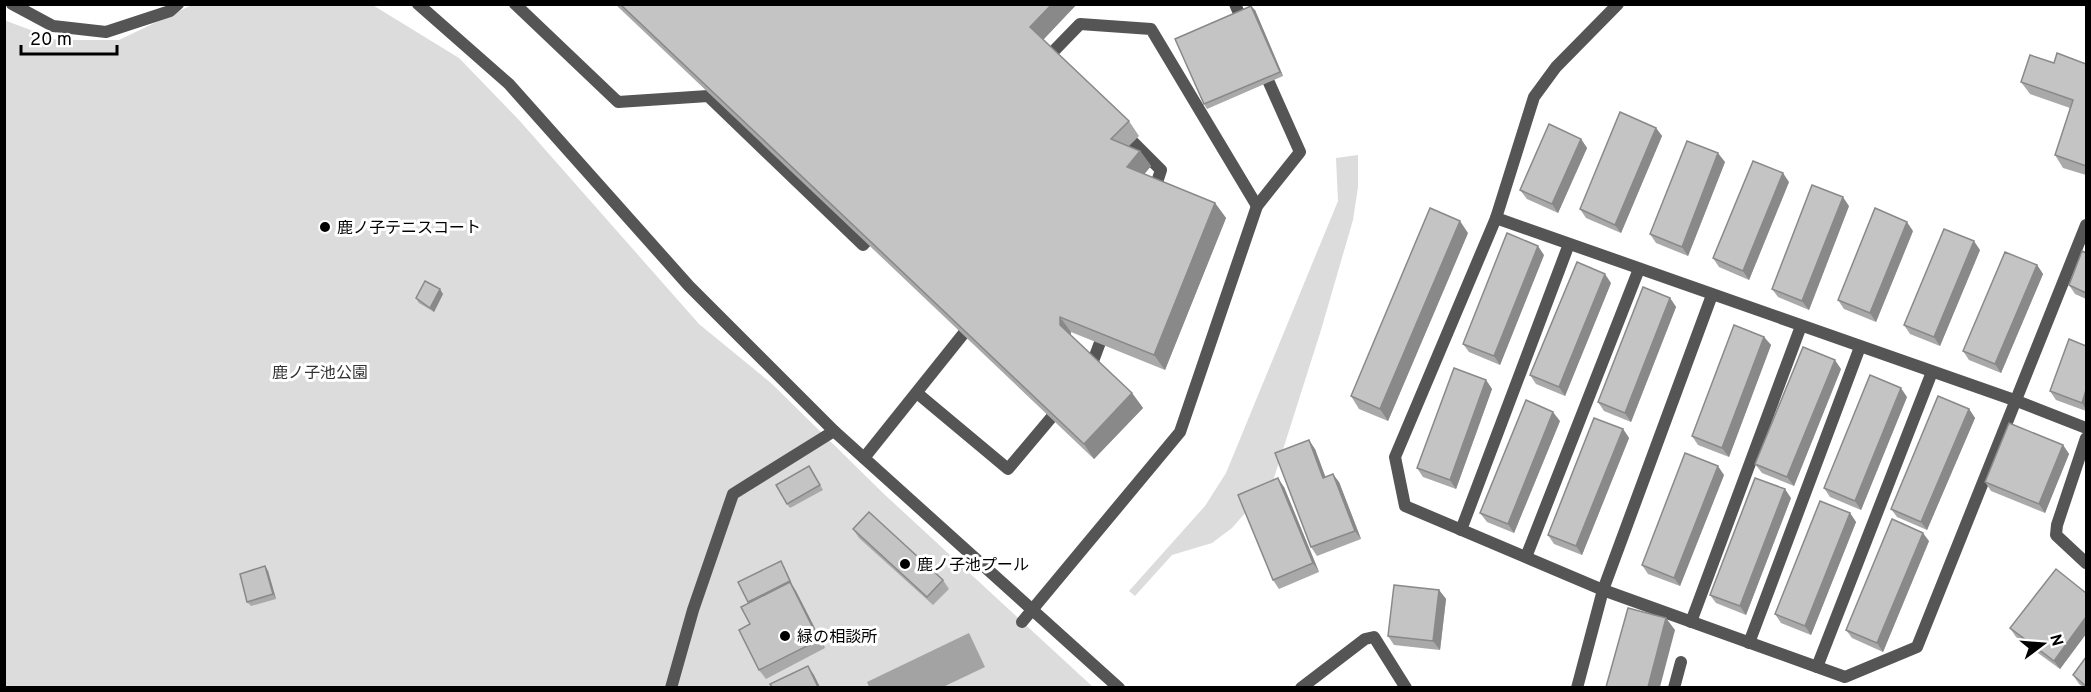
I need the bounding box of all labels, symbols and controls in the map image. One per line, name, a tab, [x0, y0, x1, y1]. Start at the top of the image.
scale bar	[21, 18, 117, 56]
text: 20 m	[30, 29, 72, 52]
place label: 鹿ノ子テニスコート	[337, 219, 481, 239]
marker: 鹿ノ子テニスコート	[318, 220, 332, 234]
park label: 鹿ノ子池公園	[272, 364, 368, 384]
place label: 鹿ノ子池プール	[917, 556, 1029, 576]
marker: 鹿ノ子池プール	[898, 557, 912, 571]
north arrow	[2013, 614, 2073, 674]
place label: 緑の相談所	[797, 628, 877, 648]
marker: 緑の相談所	[778, 629, 792, 643]
text: N	[2044, 632, 2067, 649]

